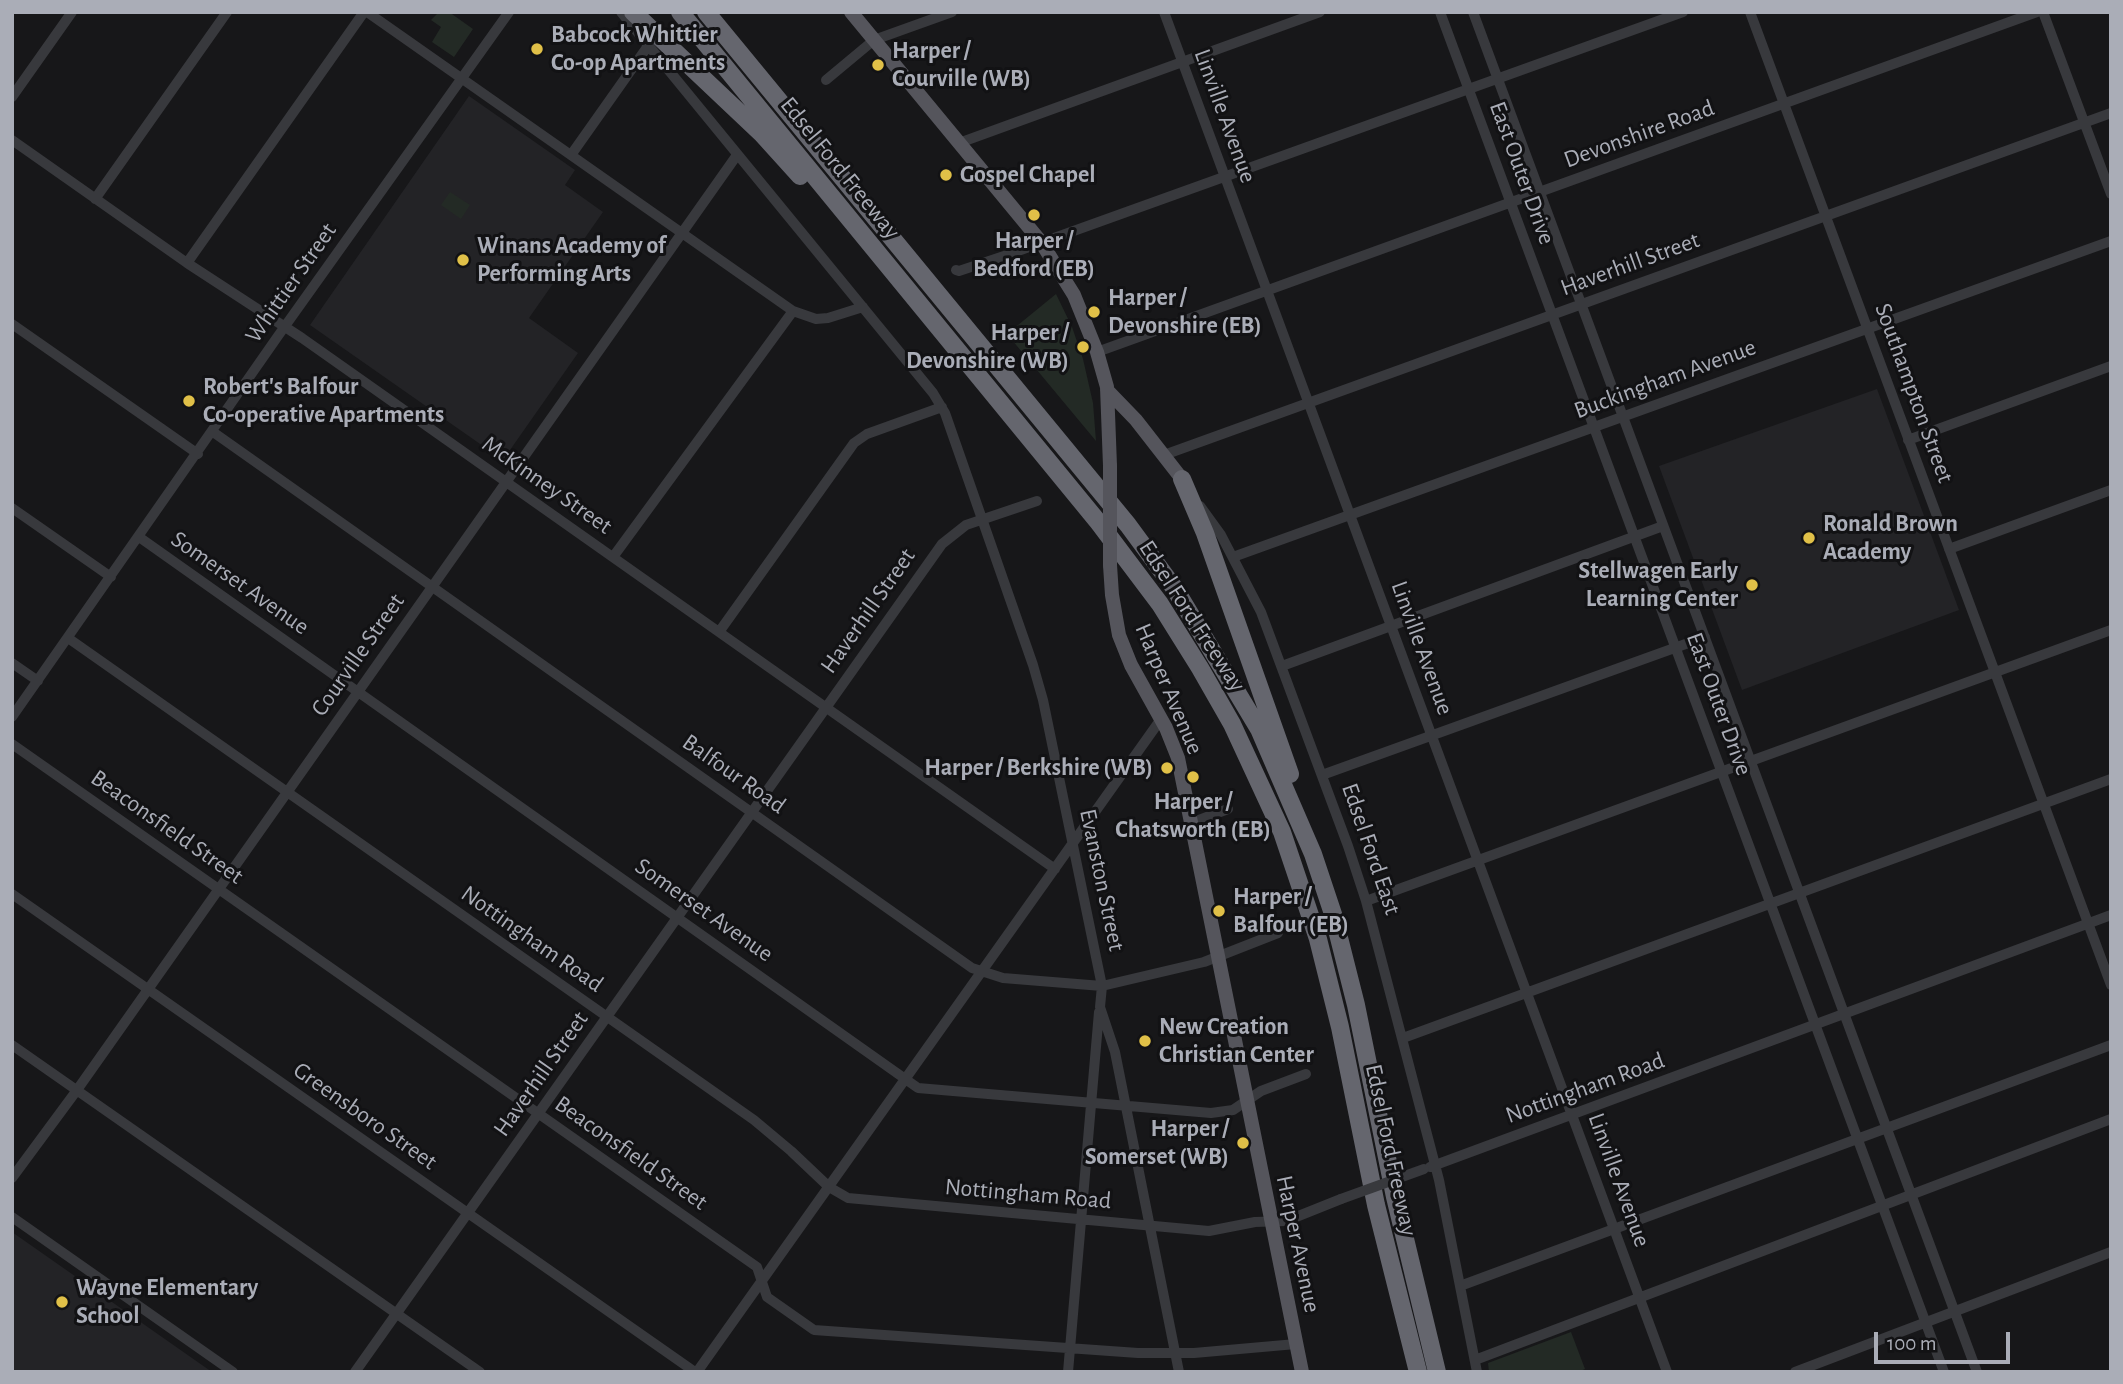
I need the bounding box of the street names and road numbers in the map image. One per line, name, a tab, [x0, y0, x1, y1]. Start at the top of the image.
street label: Linville Avenue	[1187, 45, 1263, 187]
street label: Edsel Ford Freeway	[774, 91, 906, 245]
street label: Devonshire Road	[1560, 93, 1718, 175]
street label: East Outer Drive	[1483, 98, 1561, 248]
street label: Whittier Street	[239, 217, 343, 349]
street label: Haverhill Street	[1556, 226, 1704, 302]
street label: Southampton Street	[1868, 299, 1960, 487]
street label: Buckingham Avenue	[1570, 333, 1760, 425]
street label: McKinney Street	[476, 430, 618, 540]
street label: Somerset Avenue	[165, 525, 315, 641]
street label: Edsel Ford Freeway	[1132, 535, 1252, 697]
street label: Haverhill Street	[814, 543, 922, 679]
street label: Linville Avenue	[1384, 577, 1460, 719]
street label: Courville Street	[305, 588, 411, 722]
street label: Harper Avenue	[1128, 619, 1210, 759]
street label: East Outer Drive	[1680, 629, 1758, 779]
street label: Balfour Road	[677, 728, 791, 820]
street label: Beaconsfield Street	[85, 764, 249, 890]
street label: Edsel Ford East	[1335, 779, 1407, 919]
street label: Evanston Street	[1073, 806, 1131, 954]
street label: Somerset Avenue	[629, 852, 779, 968]
street label: Nottingham Road	[455, 879, 609, 999]
street label: Haverhill Street	[487, 1006, 595, 1142]
street label: Nottingham Road	[1502, 1046, 1668, 1130]
street label: Greensboro Street	[288, 1056, 442, 1176]
street label: Edsel Ford Freeway	[1359, 1062, 1423, 1238]
street label: Beaconsfield Street	[549, 1090, 713, 1216]
street label: Linville Avenue	[1581, 1109, 1657, 1251]
street label: Nottingham Road	[944, 1172, 1112, 1216]
street label: Harper Avenue	[1269, 1173, 1327, 1315]

